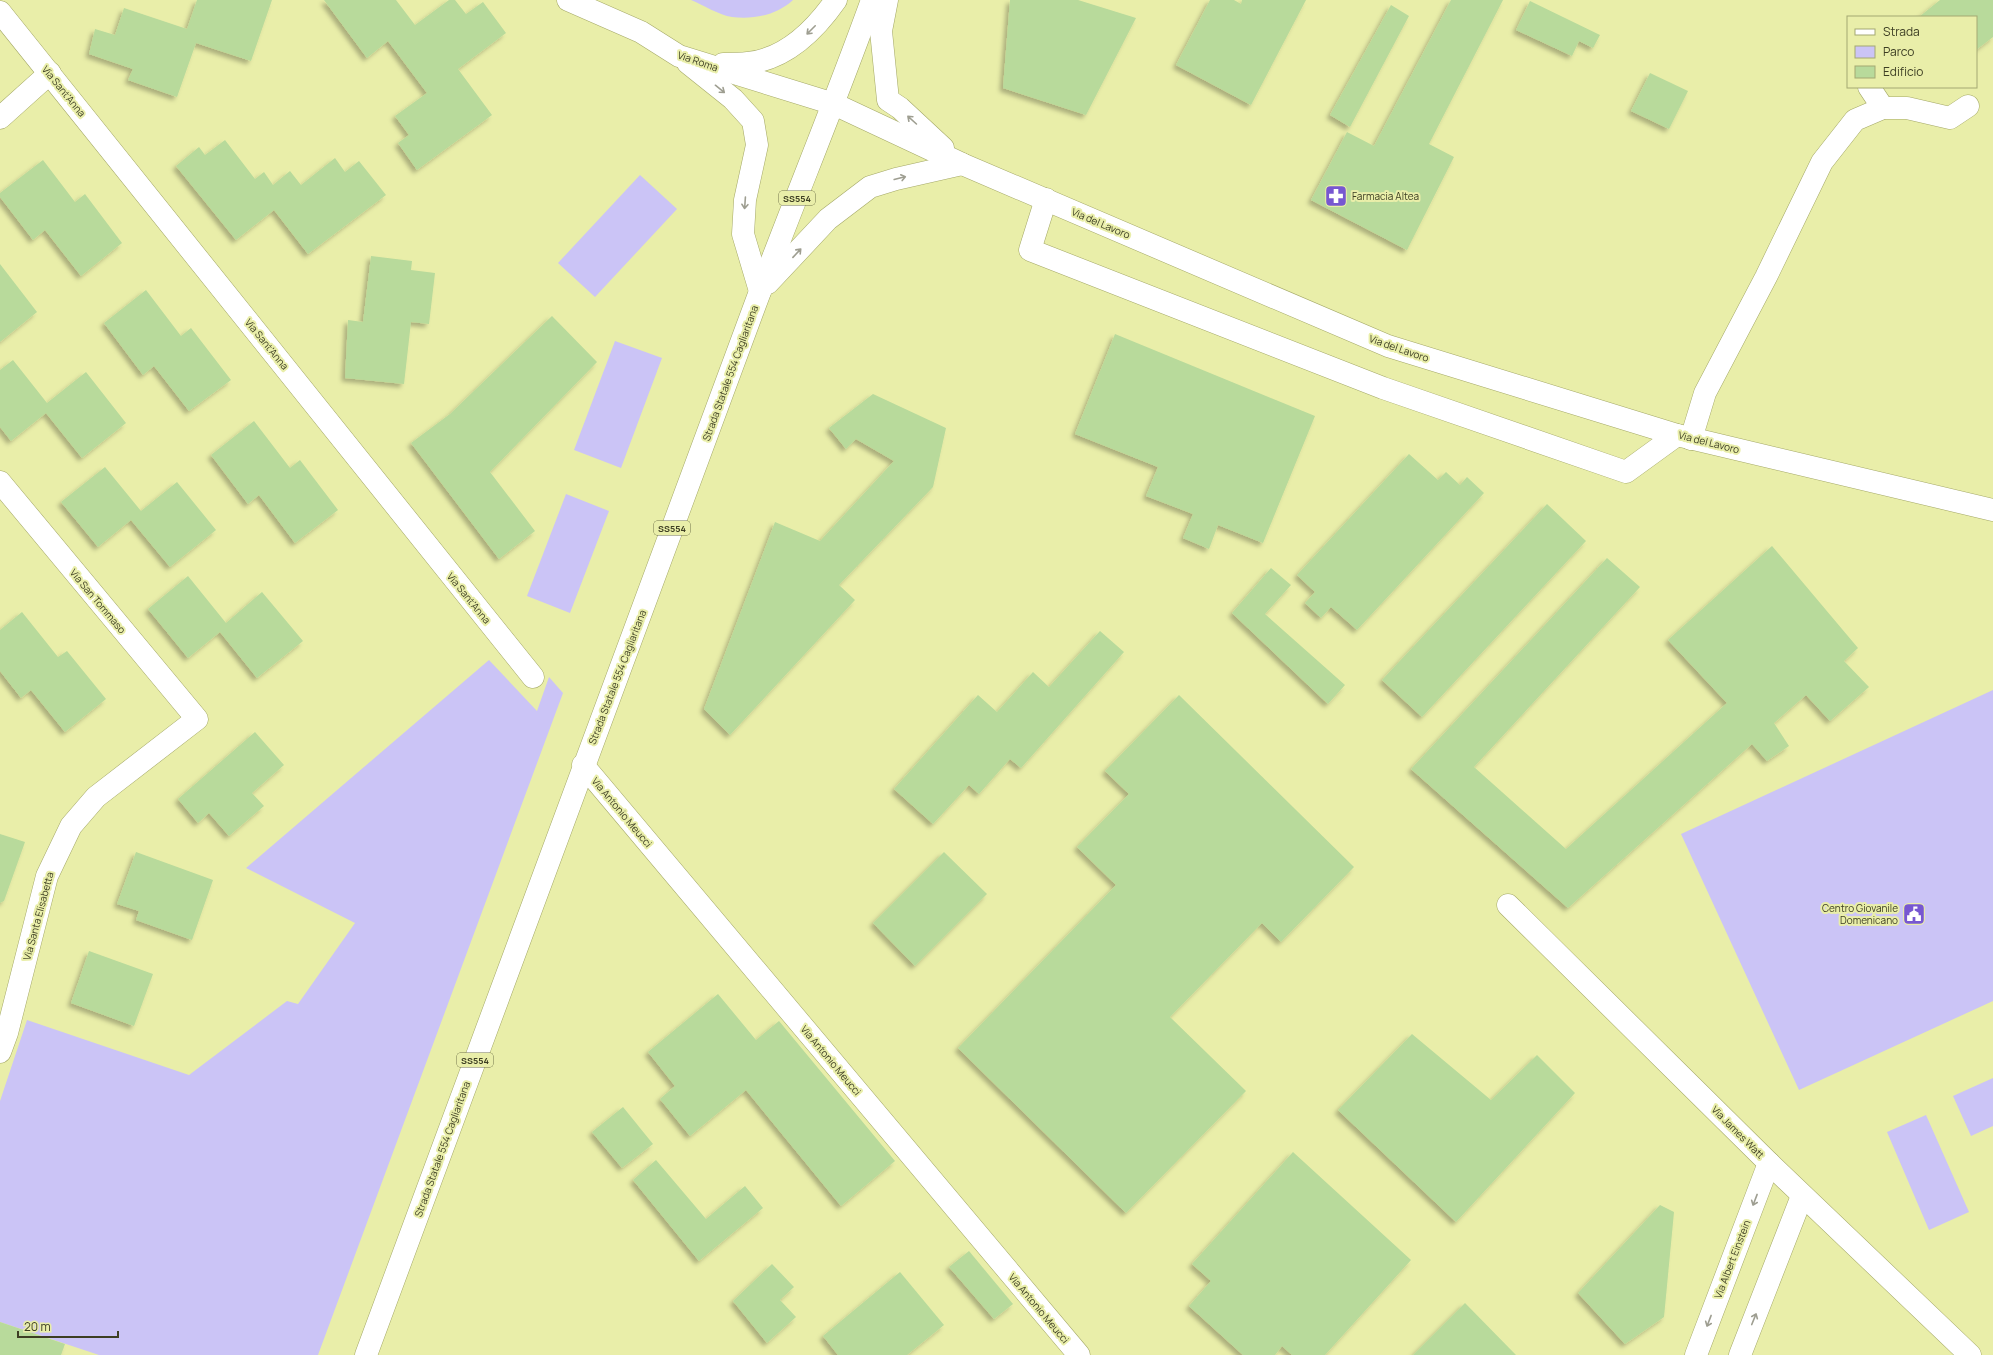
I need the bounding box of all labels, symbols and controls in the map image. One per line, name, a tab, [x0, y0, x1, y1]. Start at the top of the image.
legend	[1847, 16, 1977, 88]
text: Strada	[1883, 23, 1920, 40]
one-way arrow	[806, 25, 816, 35]
text: Parco	[1883, 43, 1914, 60]
street label: Via Roma	[676, 48, 720, 74]
street label: Via Sant'Anna	[39, 62, 89, 120]
text: Edificio	[1883, 63, 1923, 80]
one-way arrow	[715, 85, 726, 94]
one-way arrow	[907, 115, 917, 125]
one-way arrow	[893, 174, 906, 182]
pharmacy icon: Farmacia Altea	[1323, 183, 1349, 209]
place label: Farmacia Altea	[1352, 189, 1419, 203]
road number: SS554	[779, 191, 815, 205]
one-way arrow	[741, 196, 748, 209]
street label: Via del Lavoro	[1069, 204, 1133, 242]
one-way arrow	[792, 248, 801, 258]
street label: Strada Statale 554 Cagliaritana	[699, 303, 761, 443]
street label: Via Sant'Anna	[242, 315, 292, 373]
street label: Via del Lavoro	[1367, 331, 1431, 365]
street label: Via del Lavoro	[1677, 428, 1741, 456]
road number: SS554	[654, 521, 690, 535]
street label: Via San Tommaso	[67, 566, 129, 636]
street label: Via Sant'Anna	[444, 569, 494, 627]
street label: Strada Statale 554 Cagliaritana	[585, 608, 649, 746]
street label: Via Antonio Meucci	[589, 774, 655, 850]
street label: Via Santa Elisabetta	[19, 870, 57, 962]
place label: Centro Giovanile Domenicano	[1822, 901, 1898, 927]
public building icon: Centro Giovanile Domenicano	[1901, 901, 1927, 927]
street label: Via Antonio Meucci	[798, 1022, 864, 1098]
road number: SS554	[457, 1053, 493, 1067]
street label: Strada Statale 554 Cagliaritana	[411, 1079, 473, 1219]
street label: Via James Watt	[1709, 1103, 1768, 1162]
one-way arrow	[1751, 1193, 1759, 1205]
street label: Via Albert Einstein	[1711, 1218, 1753, 1300]
street label: Via Antonio Meucci	[1006, 1270, 1072, 1346]
scale bar	[18, 1313, 118, 1339]
one-way arrow	[1751, 1313, 1759, 1325]
one-way arrow	[1704, 1315, 1712, 1327]
text: 20 m	[24, 1318, 51, 1335]

